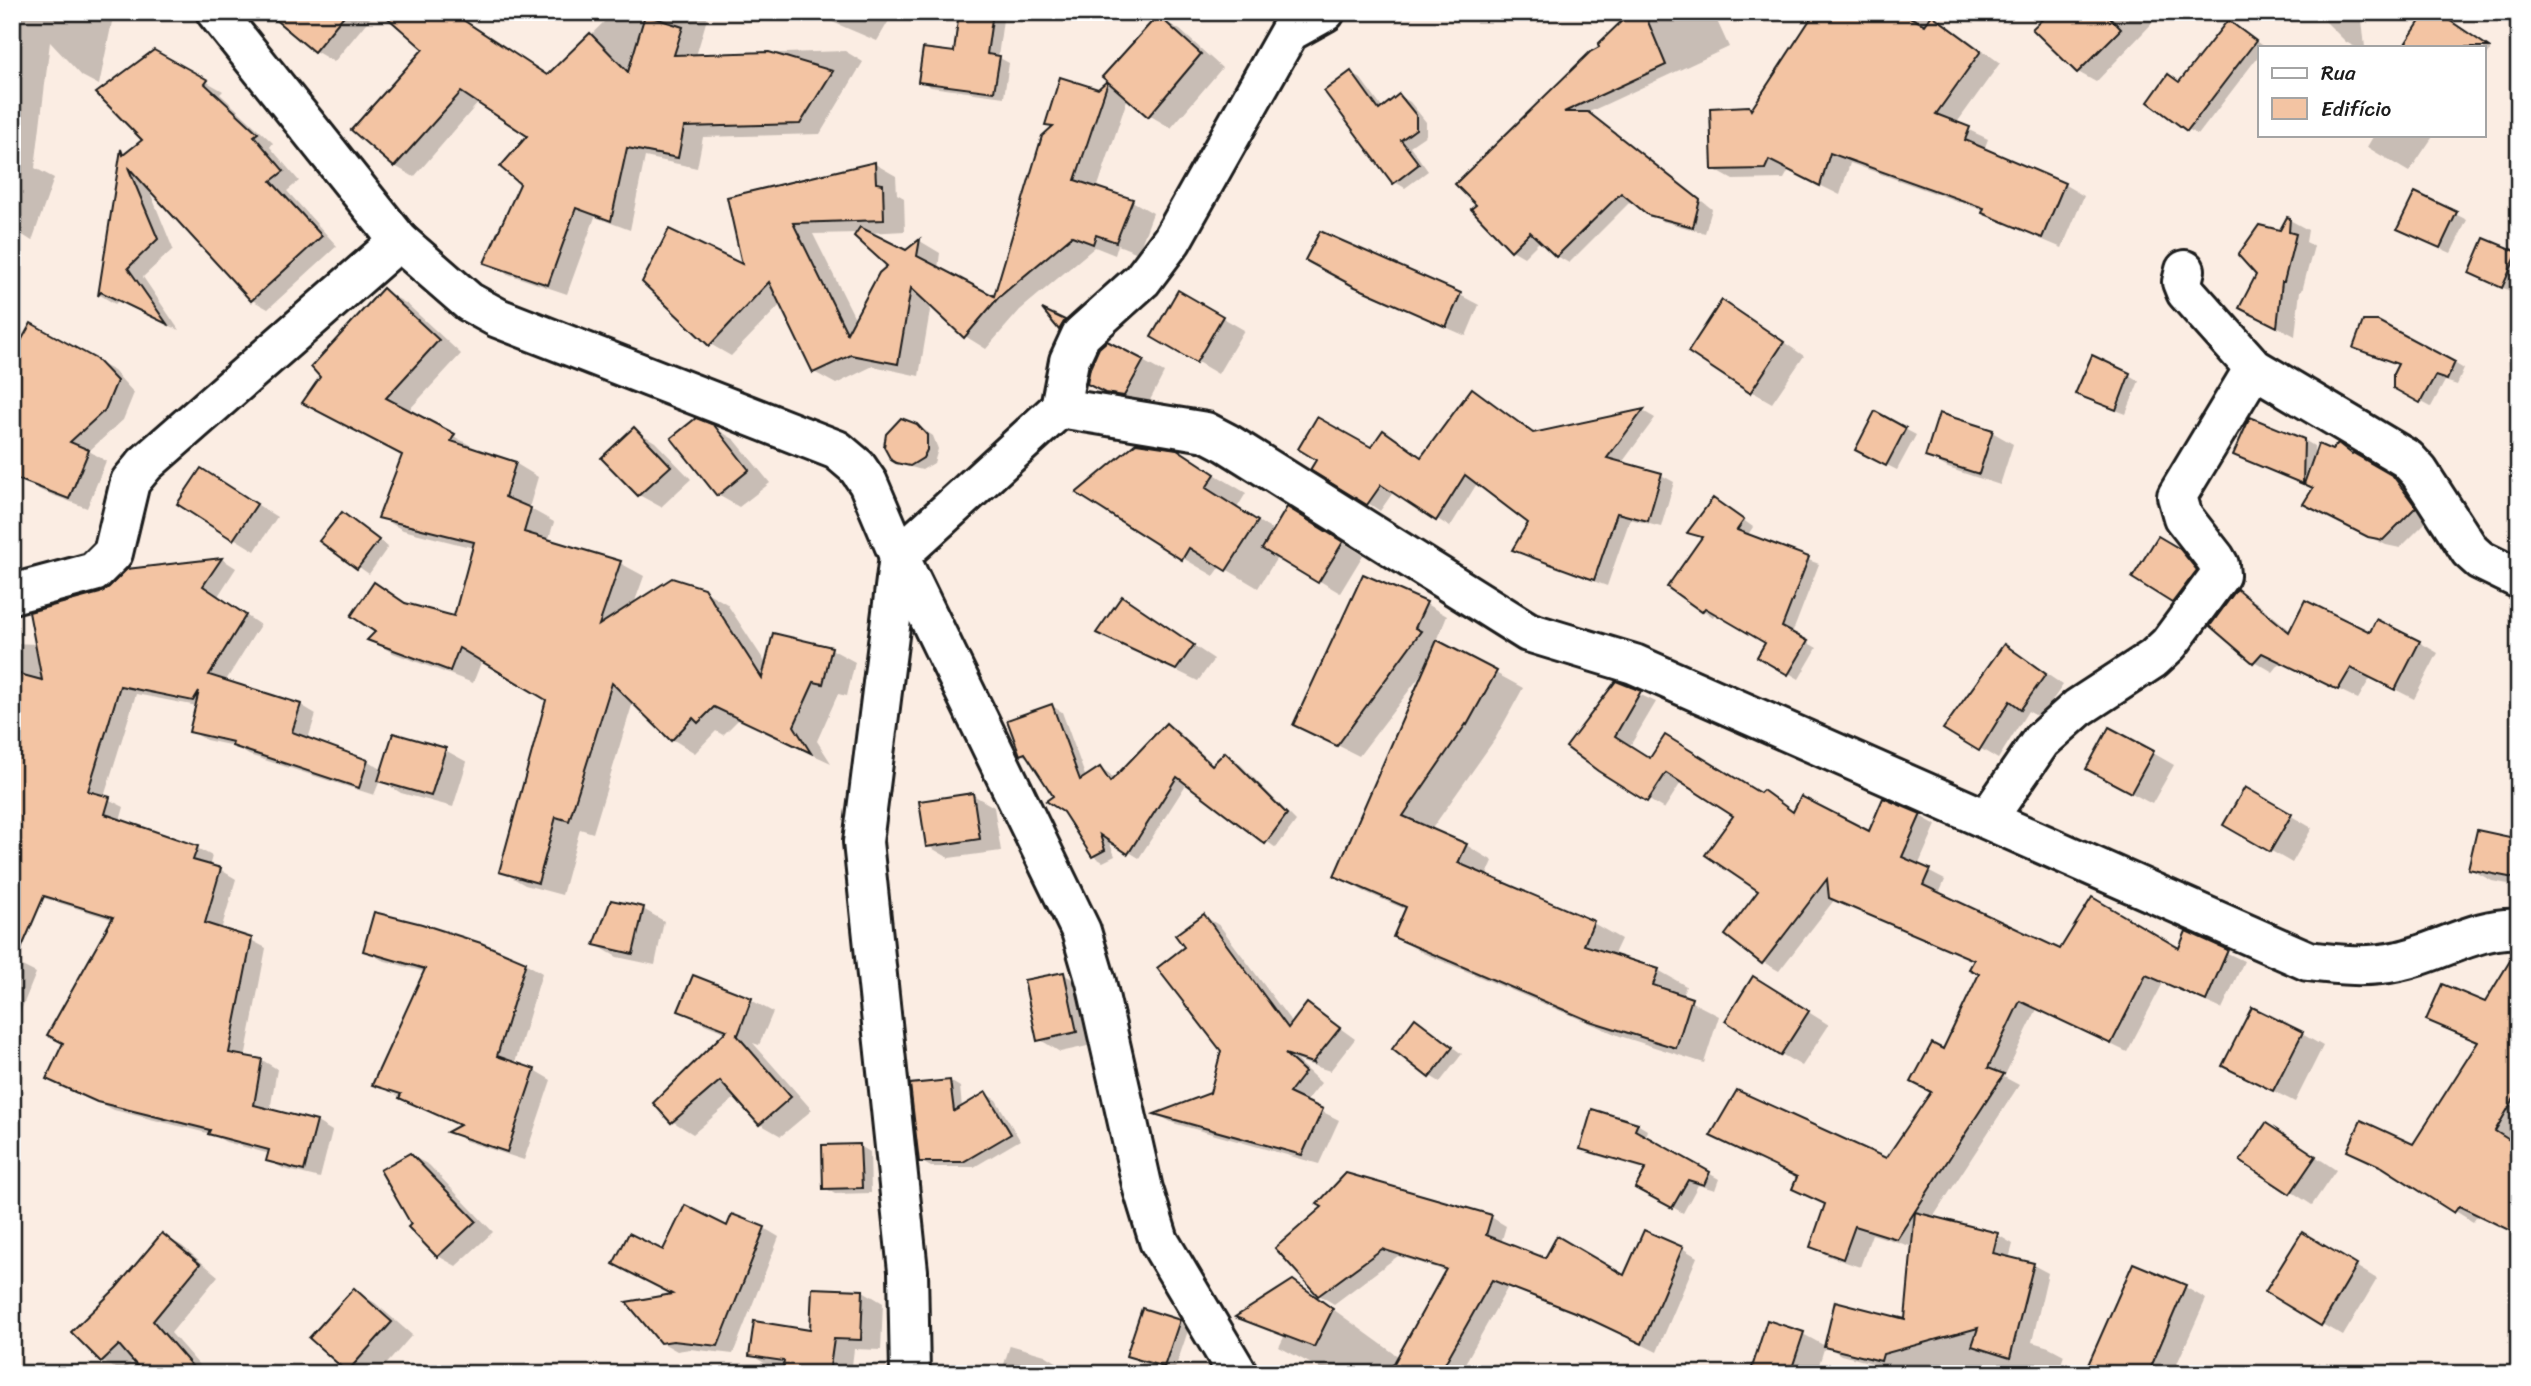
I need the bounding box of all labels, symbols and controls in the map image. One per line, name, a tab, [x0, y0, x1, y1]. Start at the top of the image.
legend	[2258, 46, 2486, 136]
text: Rua	[2321, 54, 2356, 92]
text: Edifício	[2321, 90, 2391, 128]

